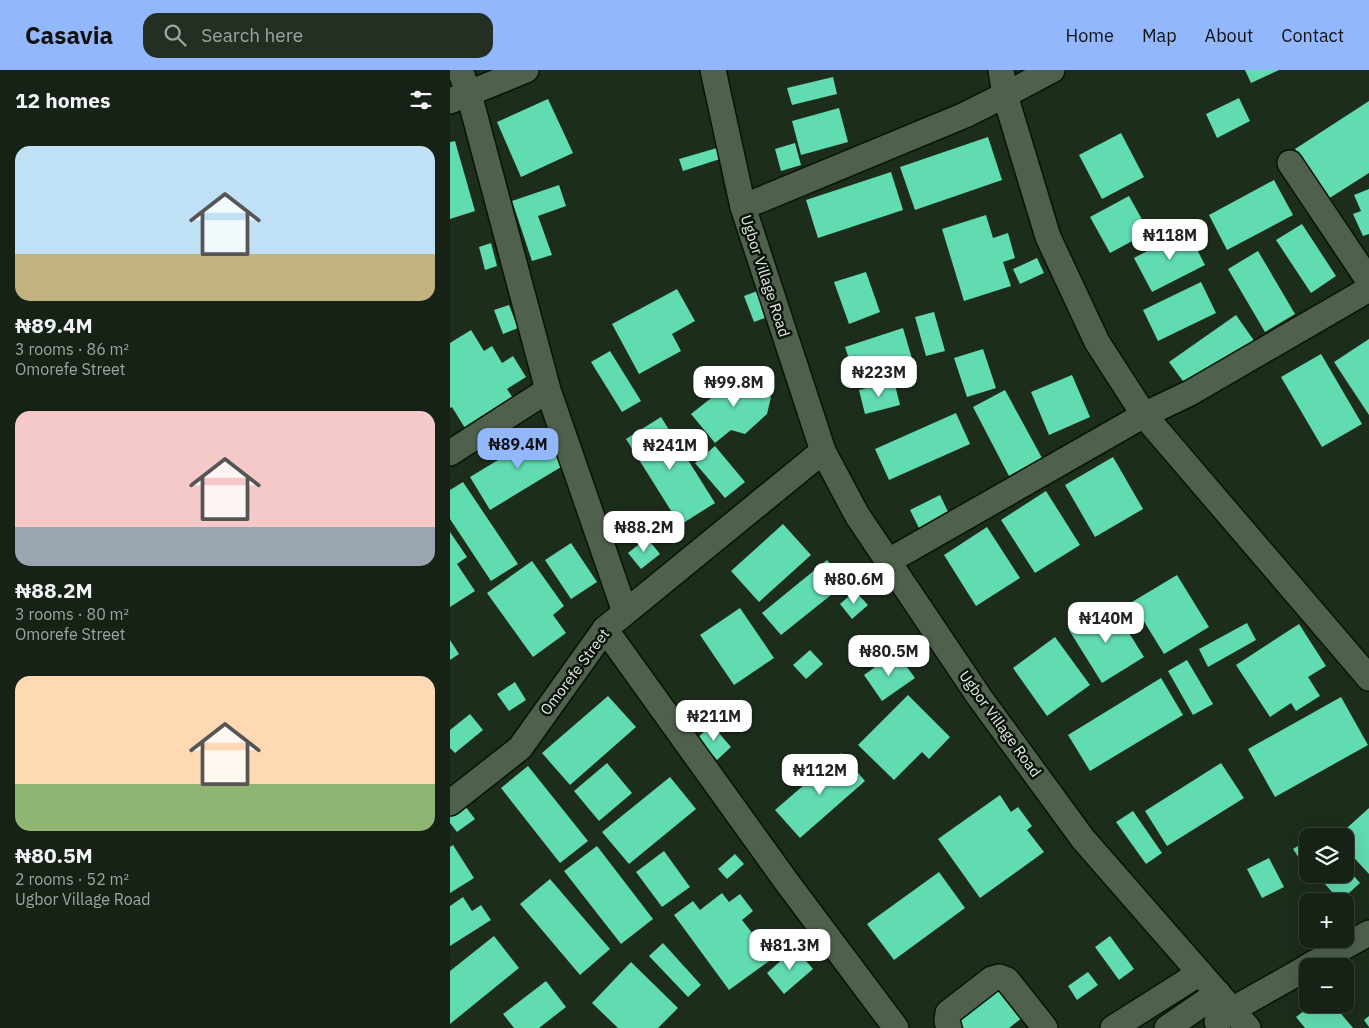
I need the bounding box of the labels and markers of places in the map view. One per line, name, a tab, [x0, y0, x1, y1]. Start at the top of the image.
pin: ₦118M	[1135, 218, 1205, 261]
pin: ₦223M	[844, 356, 914, 398]
pin: ₦99.8M	[693, 366, 775, 408]
pin: ₦89.4M	[477, 428, 559, 470]
pin: ₦241M	[635, 428, 705, 471]
pin: ₦88.2M	[603, 510, 685, 553]
pin: ₦80.6M	[813, 562, 895, 605]
pin: ₦140M	[1071, 602, 1141, 644]
pin: ₦80.5M	[848, 634, 930, 677]
pin: ₦211M	[679, 700, 749, 742]
pin: ₦112M	[785, 754, 855, 796]
pin: ₦81.3M	[749, 928, 831, 971]

